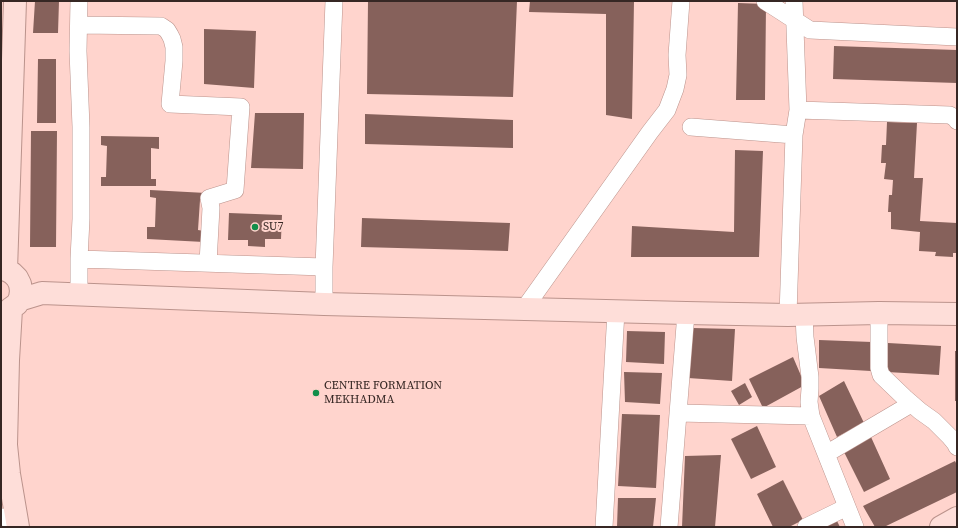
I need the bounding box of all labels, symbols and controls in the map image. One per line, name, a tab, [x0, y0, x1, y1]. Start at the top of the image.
place label: SU7	[263, 220, 284, 234]
marker: SU7	[250, 222, 260, 232]
place label: CENTRE FORMATION MEKHADMA	[324, 379, 442, 407]
marker: CENTRE FORMATION MEKHADMA	[311, 388, 321, 398]

